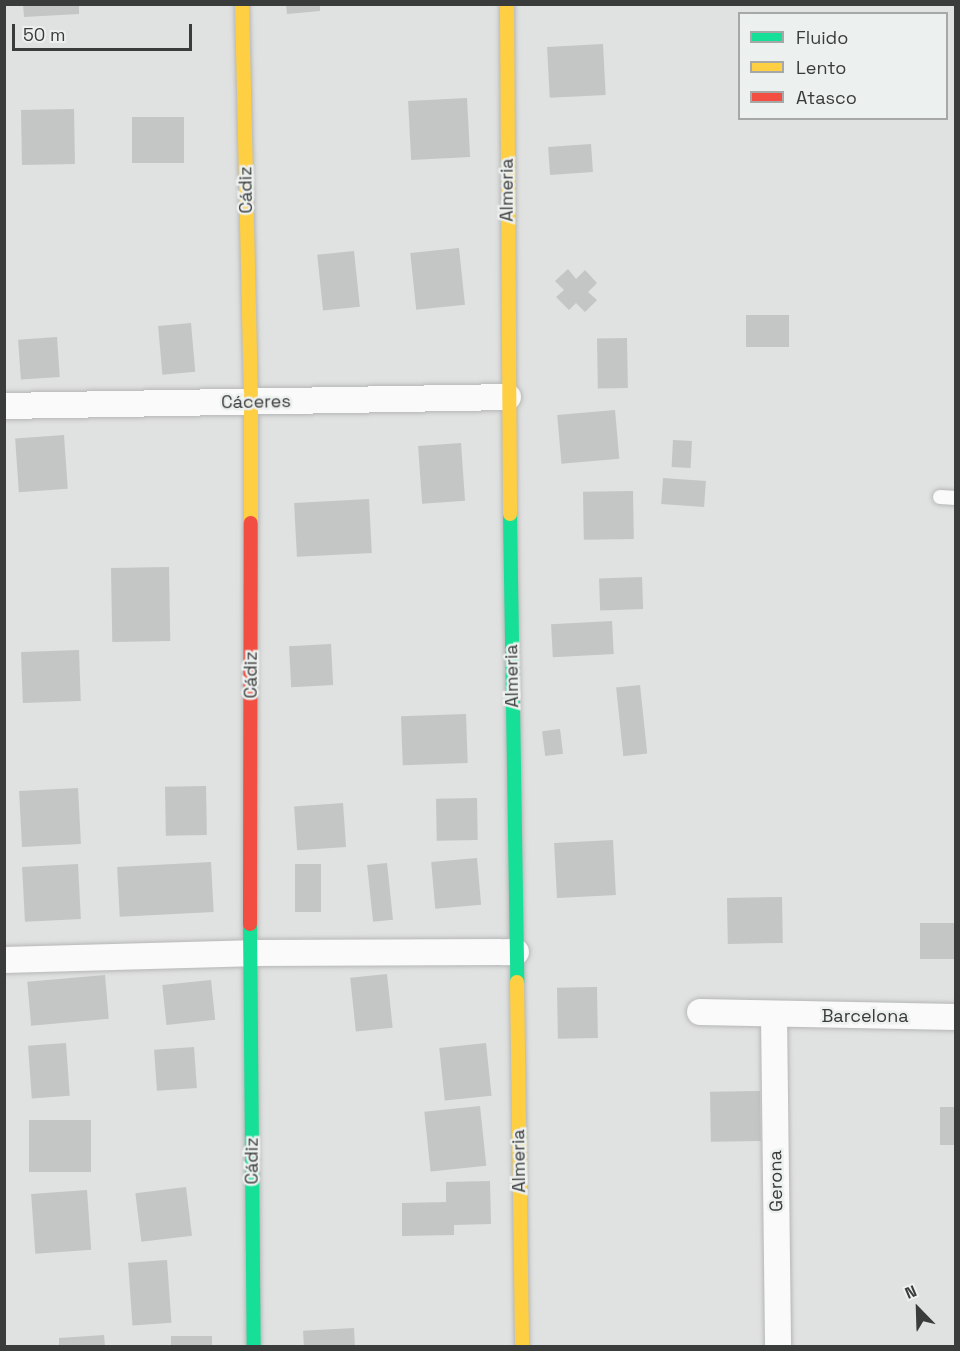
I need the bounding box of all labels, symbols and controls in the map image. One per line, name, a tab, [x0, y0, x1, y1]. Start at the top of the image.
scale bar	[15, 12, 195, 50]
legend	[738, 12, 948, 120]
text: 50 m	[23, 23, 65, 46]
text: Fluido	[796, 26, 848, 49]
text: Lento	[796, 56, 846, 79]
text: Atasco	[796, 86, 857, 109]
street label: Almeria	[496, 158, 518, 222]
street label: Cádiz	[235, 166, 257, 214]
street label: Cáceres	[221, 391, 291, 413]
street label: Almeria	[501, 644, 523, 708]
street label: Cádiz	[240, 651, 262, 699]
street label: Barcelona	[821, 1005, 909, 1027]
street label: Almeria	[508, 1129, 530, 1193]
street label: Cádiz	[241, 1137, 263, 1185]
street label: Gerona	[765, 1150, 787, 1212]
north arrow	[888, 1279, 948, 1339]
text: N	[902, 1280, 920, 1304]

